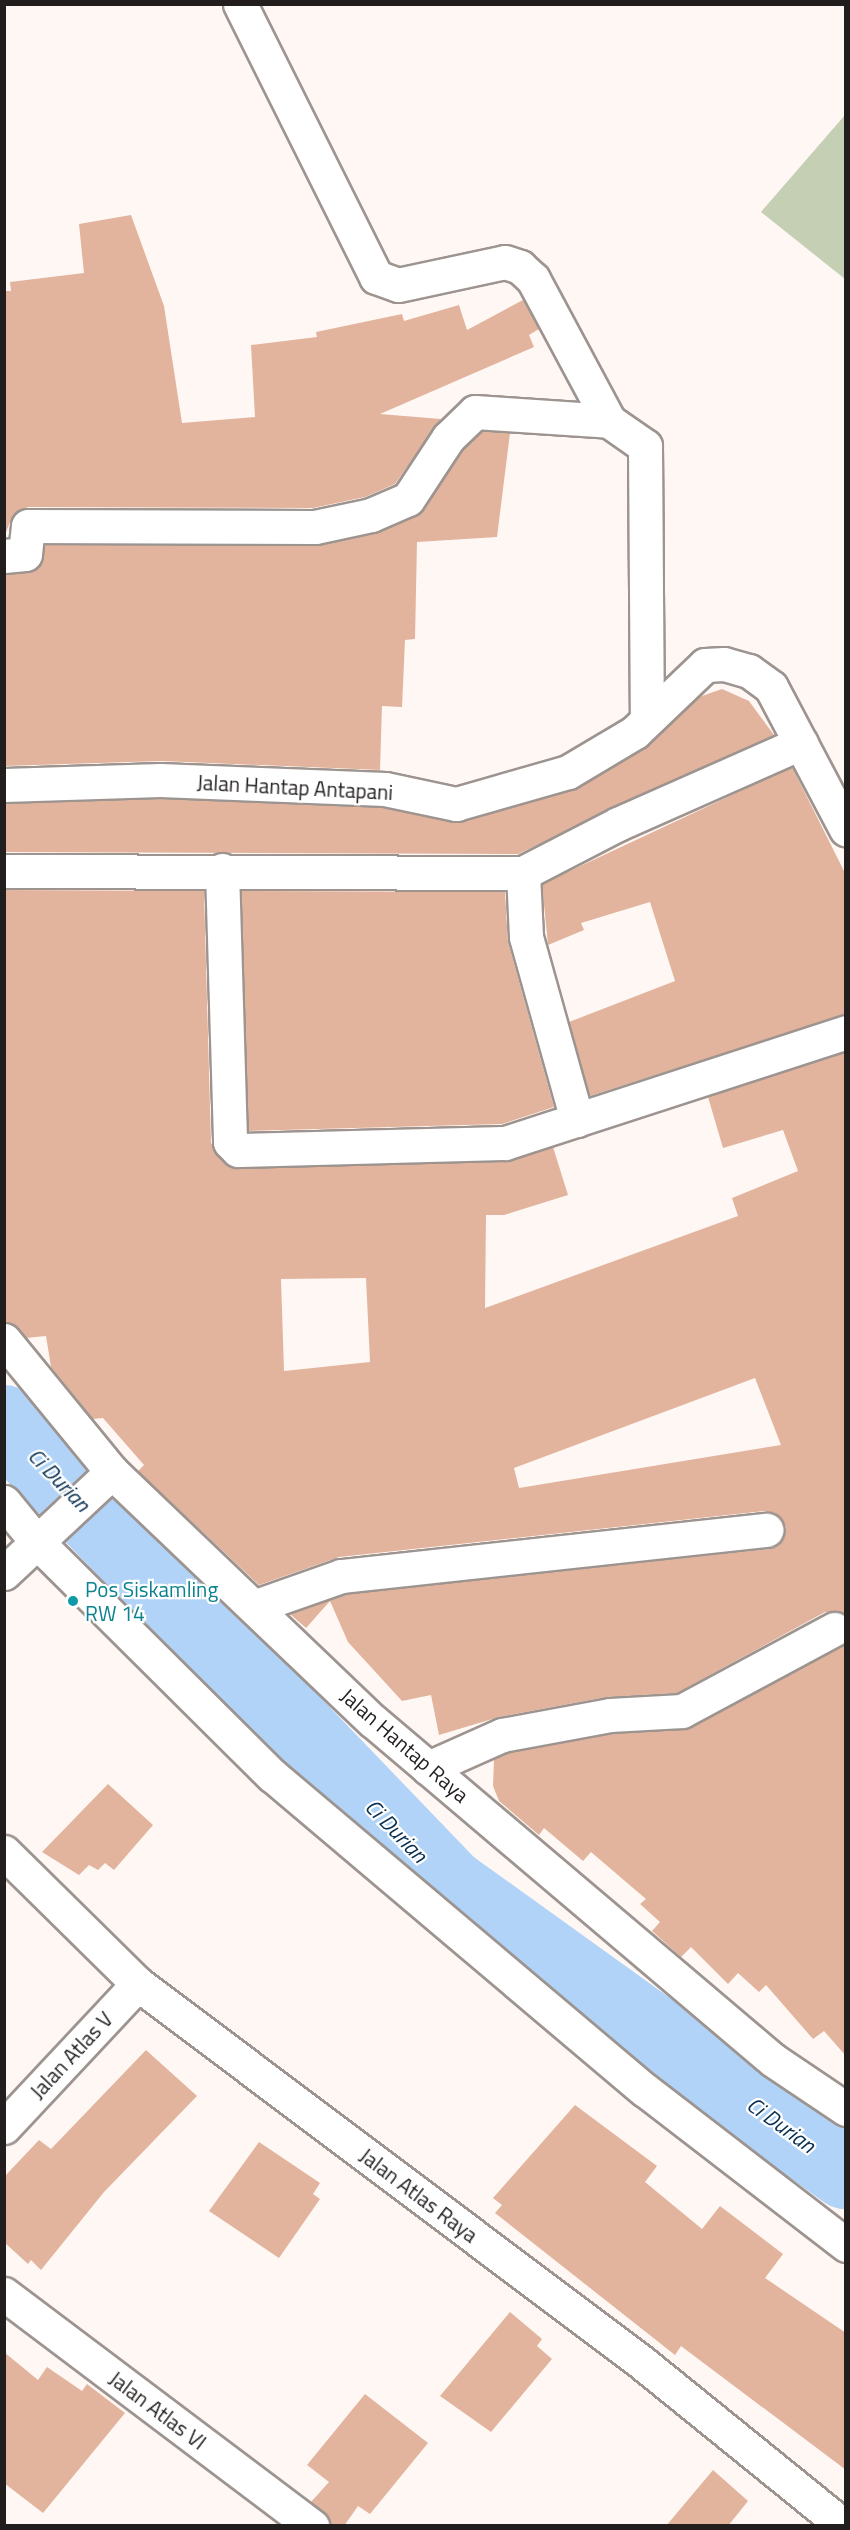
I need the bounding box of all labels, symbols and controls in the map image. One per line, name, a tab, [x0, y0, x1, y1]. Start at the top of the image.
street label: Jalan Hantap Antapani	[196, 769, 394, 805]
water label: Ci Durian	[22, 1443, 96, 1517]
place label: Pos Siskamling RW 14	[85, 1576, 218, 1626]
marker: Pos Siskamling RW 14	[66, 1594, 80, 1608]
street label: Jalan Hantap Raya	[336, 1683, 474, 1807]
water label: Ci Durian	[359, 1794, 433, 1868]
street label: Jalan Atlas V	[24, 2006, 118, 2104]
water label: Ci Durian	[742, 2091, 820, 2159]
street label: Jalan Atlas Raya	[355, 2143, 483, 2247]
street label: Jalan Atlas VI	[105, 2365, 211, 2455]

